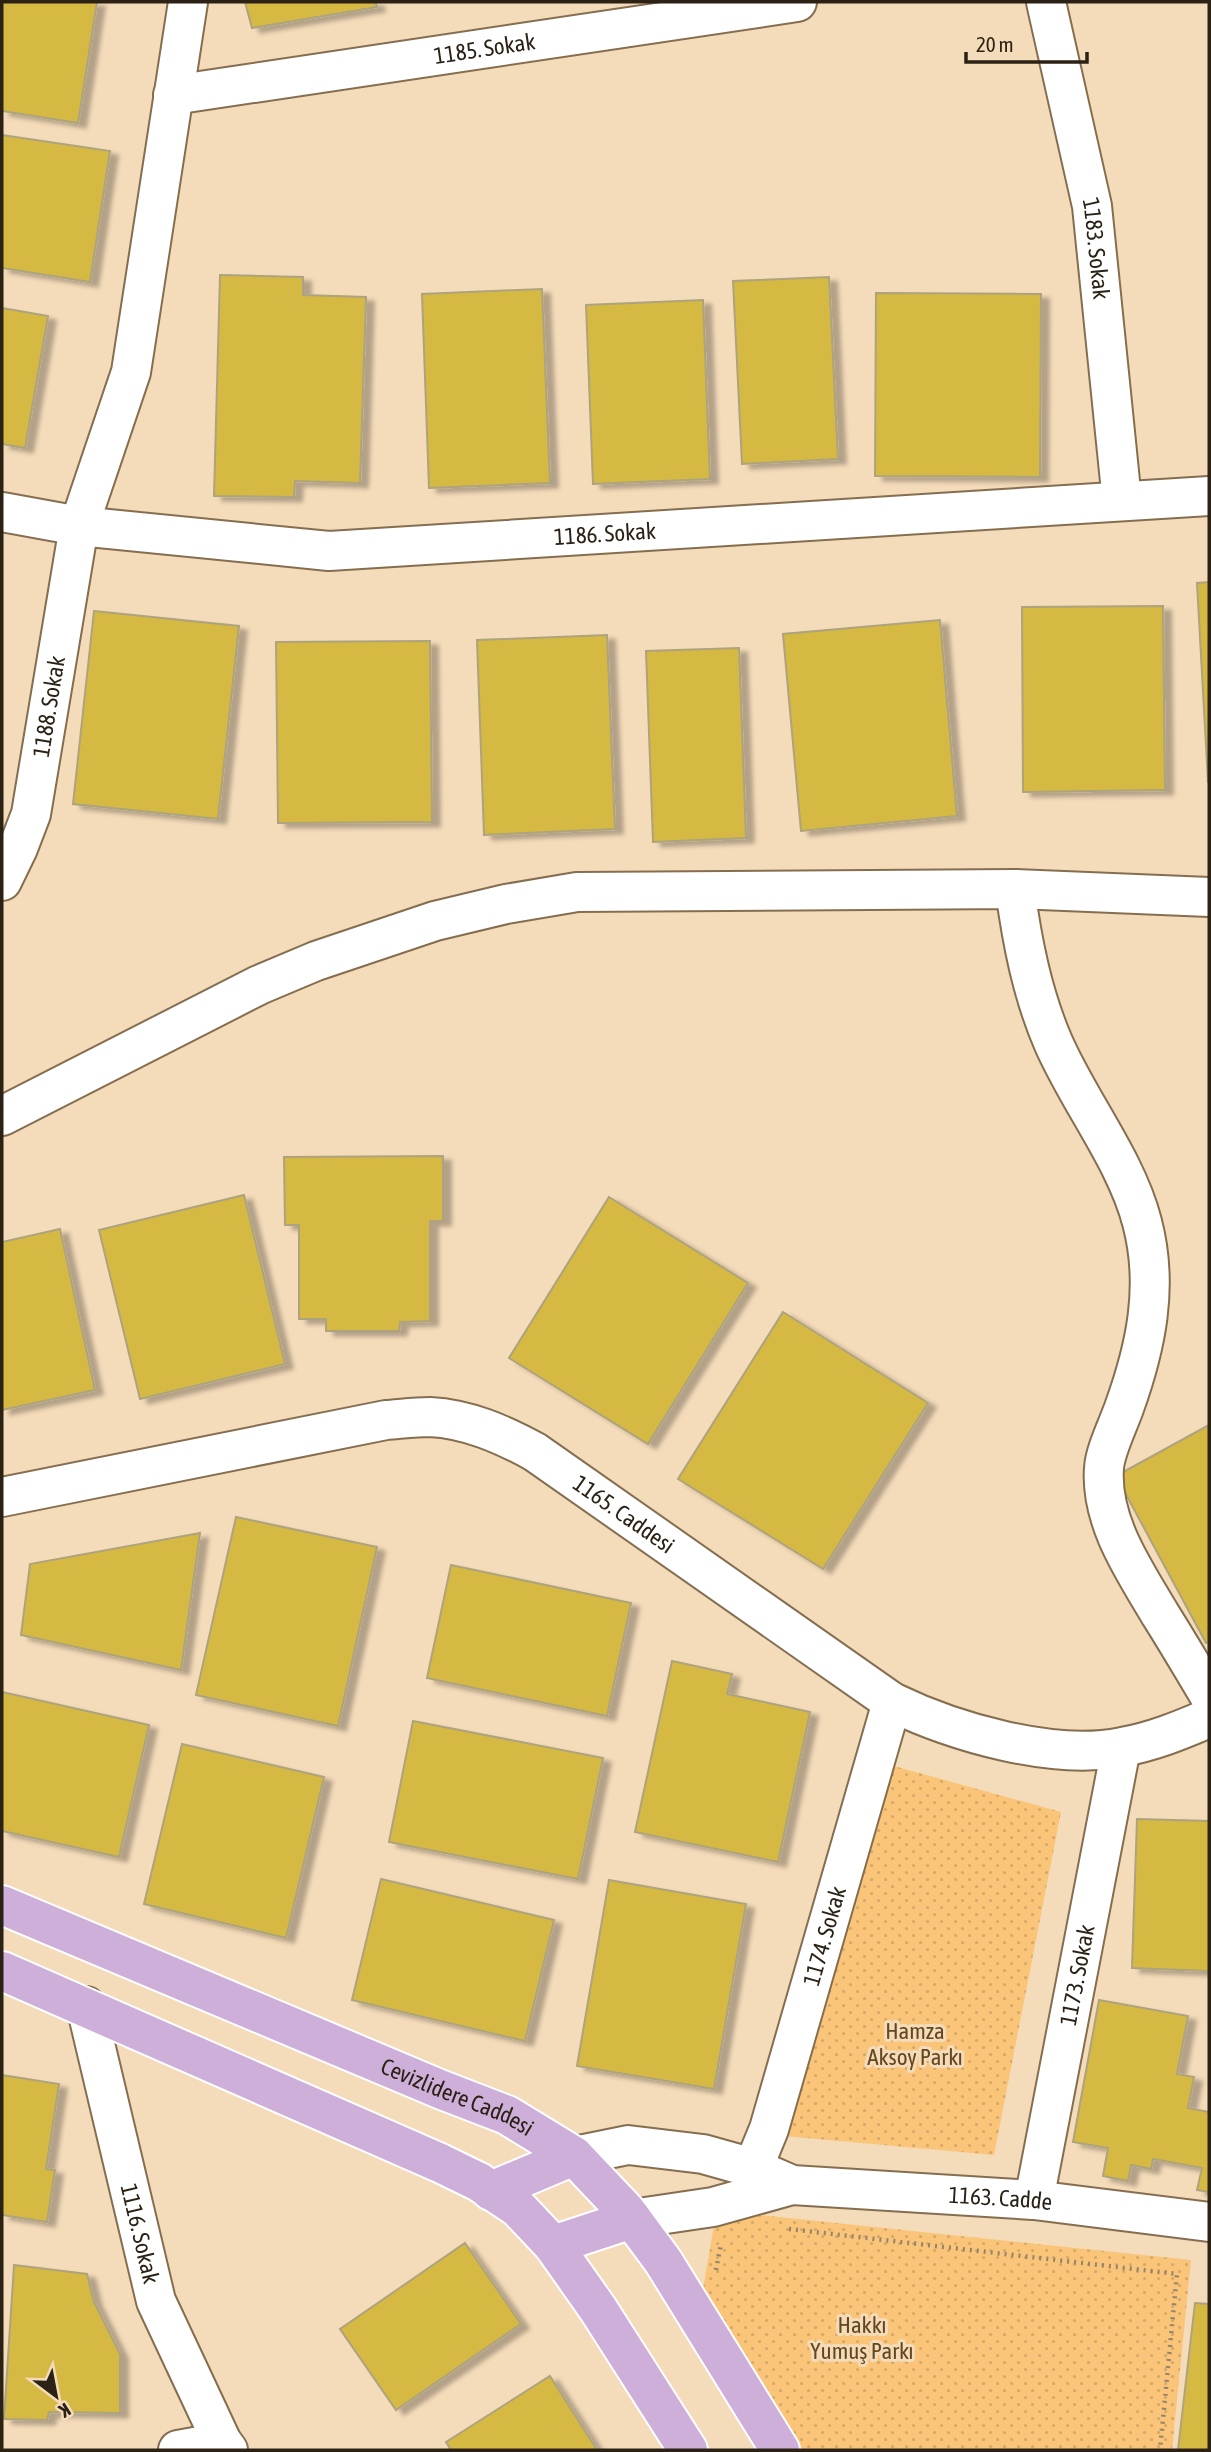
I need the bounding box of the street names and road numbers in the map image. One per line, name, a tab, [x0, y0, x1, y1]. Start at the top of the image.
street label: 1185. Sokak	[432, 28, 537, 69]
street label: 1183. Sokak	[1078, 195, 1114, 301]
street label: 1186. Sokak	[553, 518, 657, 550]
street label: 1188. Sokak	[28, 654, 70, 759]
street label: 1165. Caddesi	[568, 1470, 679, 1559]
street label: 1174. Sokak	[798, 1883, 851, 1989]
street label: 1173. Sokak	[1055, 1923, 1100, 2028]
street label: Cevizlidere Caddesi	[377, 2053, 538, 2141]
street label: 1116. Sokak	[116, 2181, 164, 2286]
street label: 1163. Cadde	[948, 2182, 1054, 2215]

